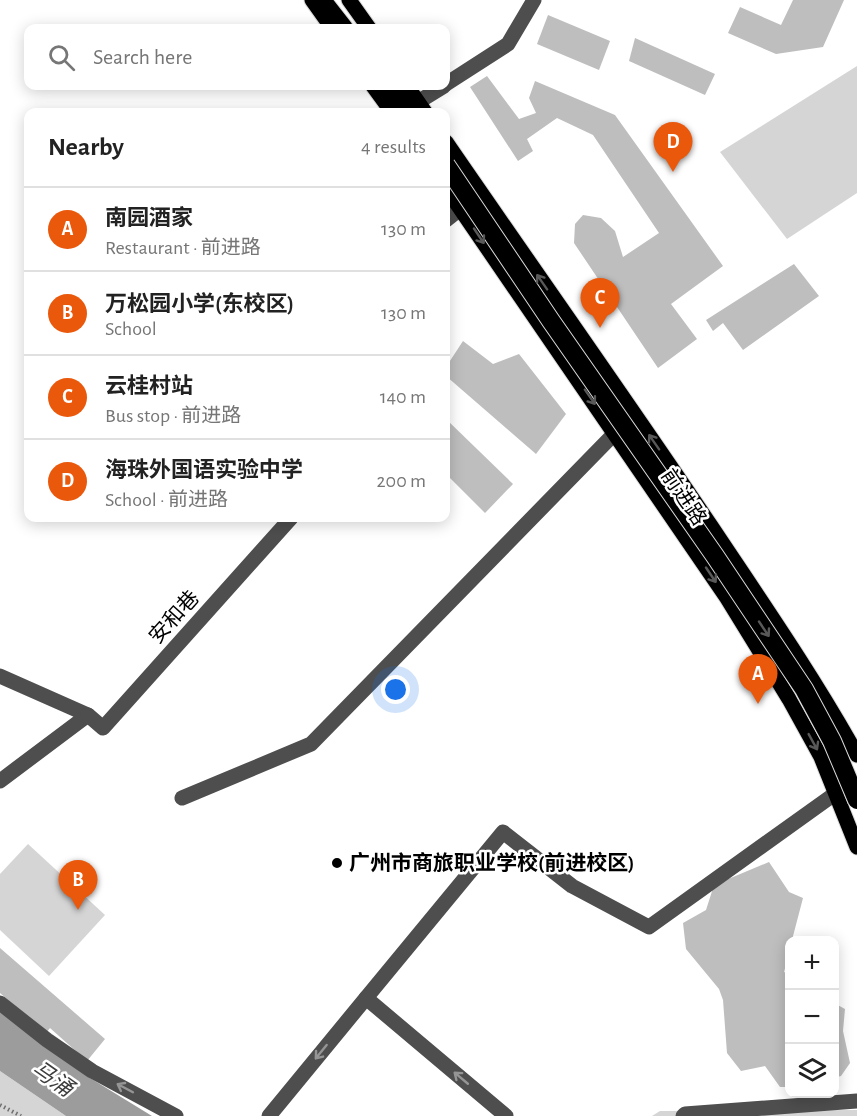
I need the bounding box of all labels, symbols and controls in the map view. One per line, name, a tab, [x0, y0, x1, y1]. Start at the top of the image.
search box	[24, 24, 450, 90]
icon: search	[45, 41, 78, 74]
text: Search here	[93, 46, 192, 68]
pin: D	[654, 122, 692, 172]
text: Nearby	[48, 134, 124, 160]
text: 4 results	[361, 137, 426, 157]
text: 南园酒家	[105, 207, 193, 229]
text: A	[62, 219, 74, 239]
text: 130 m	[381, 219, 426, 239]
one-way arrow	[473, 228, 485, 244]
text: Restaurant · 前进路	[105, 238, 261, 258]
one-way arrow	[536, 274, 548, 291]
pin: C	[580, 278, 620, 328]
text: 万松园小学(东校区)	[105, 293, 294, 315]
text: B	[62, 303, 73, 323]
text: 130 m	[381, 303, 426, 323]
text: School	[105, 319, 157, 339]
text: 云桂村站	[105, 375, 193, 397]
text: C	[62, 387, 73, 407]
text: 140 m	[380, 387, 426, 407]
one-way arrow	[584, 388, 596, 404]
text: Bus stop · 前进路	[105, 406, 241, 426]
one-way arrow	[648, 434, 660, 451]
text: 海珠外国语实验中学	[105, 459, 303, 481]
street label: 前进路	[657, 465, 711, 529]
text: D	[61, 471, 74, 491]
text: 200 m	[376, 471, 426, 491]
text: School · 前进路	[105, 490, 228, 510]
one-way arrow	[705, 567, 718, 584]
street label: 安和巷	[145, 586, 203, 648]
one-way arrow	[757, 620, 770, 637]
pin: A	[738, 654, 777, 704]
your location	[381, 675, 410, 704]
one-way arrow	[807, 733, 819, 750]
place label: 广州市商旅职业学校(前进校区)	[349, 851, 635, 874]
marker: 广州市商旅职业学校(前进校区)	[330, 856, 344, 870]
pin: B	[58, 860, 98, 910]
map controls	[785, 936, 839, 1098]
button: +	[785, 936, 839, 990]
button: −	[785, 990, 839, 1044]
one-way arrow	[315, 1044, 328, 1060]
button: layers	[785, 1044, 839, 1098]
water label: 马涌	[28, 1056, 80, 1102]
one-way arrow	[454, 1071, 469, 1085]
one-way arrow	[116, 1082, 134, 1093]

